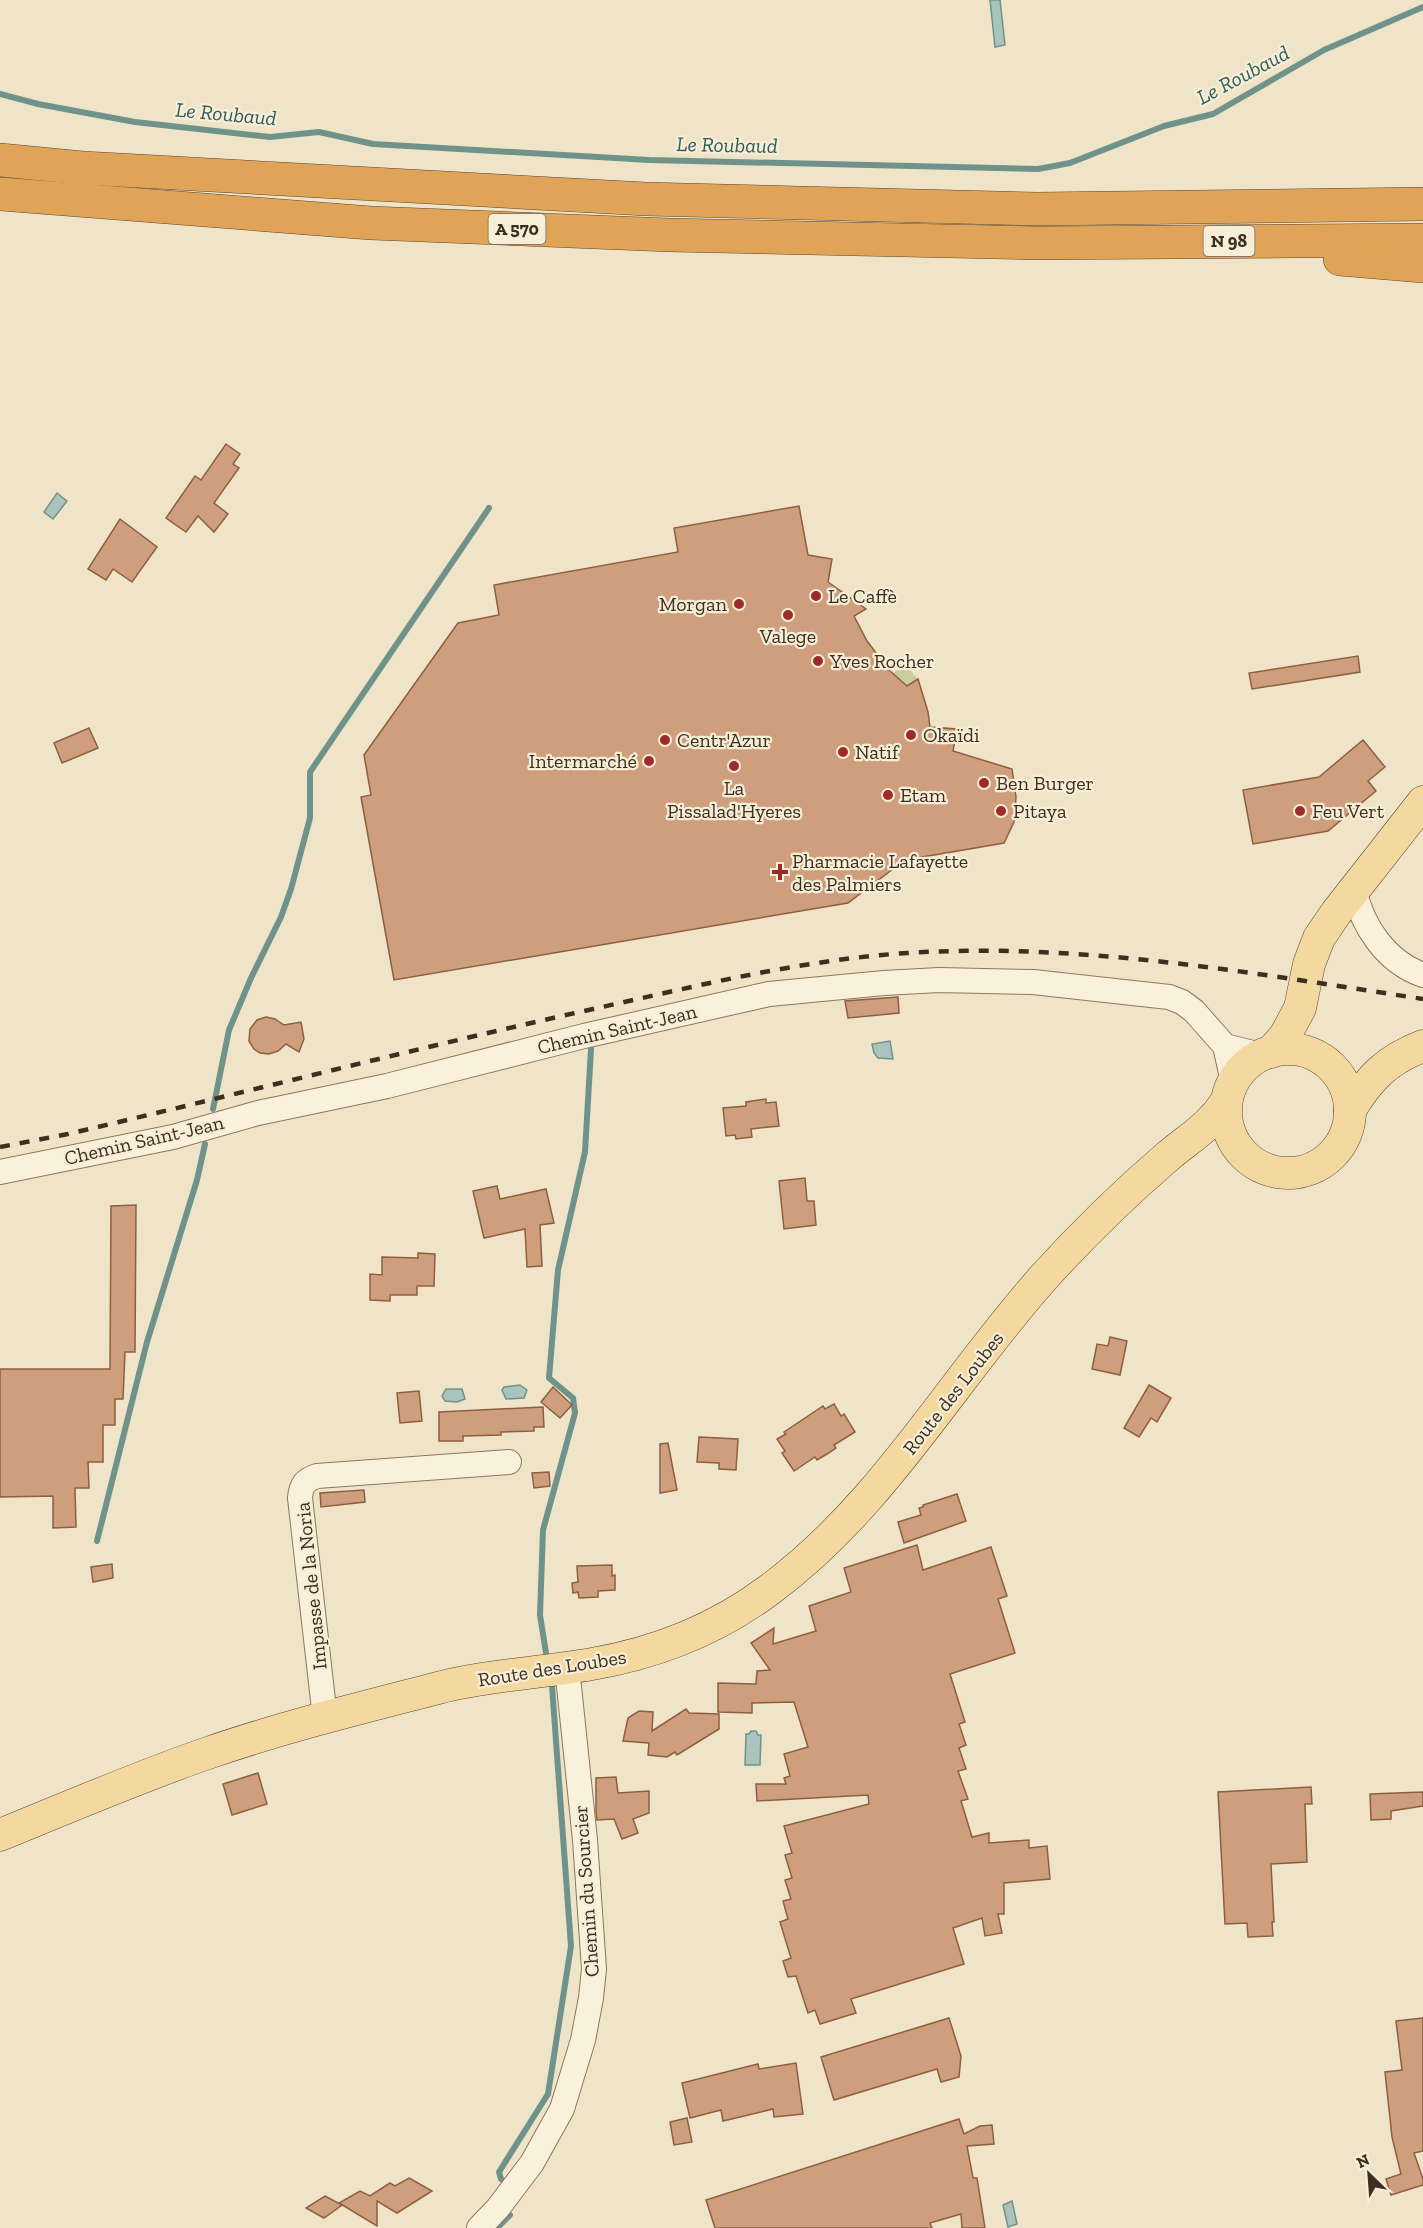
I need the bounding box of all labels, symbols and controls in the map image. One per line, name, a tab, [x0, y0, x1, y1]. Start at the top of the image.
water label: Le Roubaud	[1192, 40, 1294, 109]
water label: Le Roubaud	[175, 97, 278, 130]
water label: Le Roubaud	[676, 131, 778, 158]
road number: A 570	[488, 214, 546, 244]
road number: N 98	[1204, 226, 1254, 256]
place label: Le Caffè	[828, 584, 897, 608]
marker: Le Caffè	[809, 589, 823, 603]
place label: Morgan	[659, 592, 728, 616]
marker: Morgan	[732, 597, 746, 611]
marker: Valege	[781, 608, 795, 622]
place label: Valege	[759, 624, 816, 648]
place label: Yves Rocher	[829, 649, 934, 673]
marker: Yves Rocher	[811, 654, 825, 668]
place label: Okaïdi	[923, 723, 980, 747]
place label: Centr'Azur	[677, 728, 771, 752]
marker: Okaïdi	[904, 728, 918, 742]
marker: Centr'Azur	[658, 733, 672, 747]
place label: Natif	[855, 740, 900, 764]
marker: Natif	[836, 745, 850, 759]
place label: Intermarché	[529, 749, 637, 773]
marker: Intermarché	[642, 754, 656, 768]
marker: La Pissalad'Hyeres	[727, 759, 741, 773]
place label: Ben Burger	[996, 771, 1094, 795]
place label: La Pissalad'Hyeres	[667, 776, 801, 823]
marker: Ben Burger	[977, 776, 991, 790]
place label: Etam	[900, 783, 947, 807]
marker: Etam	[881, 788, 895, 802]
place label: Pitaya	[1013, 799, 1067, 823]
place label: Feu Vert	[1312, 799, 1385, 823]
marker: Pitaya	[994, 804, 1008, 818]
marker: Feu Vert	[1293, 804, 1307, 818]
place label: Pharmacie Lafayette des Palmiers	[792, 849, 968, 896]
marker: Pharmacie Lafayette des Palmiers	[773, 865, 787, 879]
street label: Chemin Saint-Jean	[535, 999, 700, 1059]
street label: Chemin Saint-Jean	[62, 1110, 227, 1170]
street label: Route des Loubes	[897, 1327, 1009, 1459]
street label: Impasse de la Noria	[290, 1501, 332, 1671]
street label: Route des Loubes	[476, 1644, 628, 1692]
street label: Chemin du Sourcier	[568, 1804, 604, 1978]
north arrow	[1339, 2144, 1399, 2204]
text: N	[1353, 2150, 1372, 2172]

